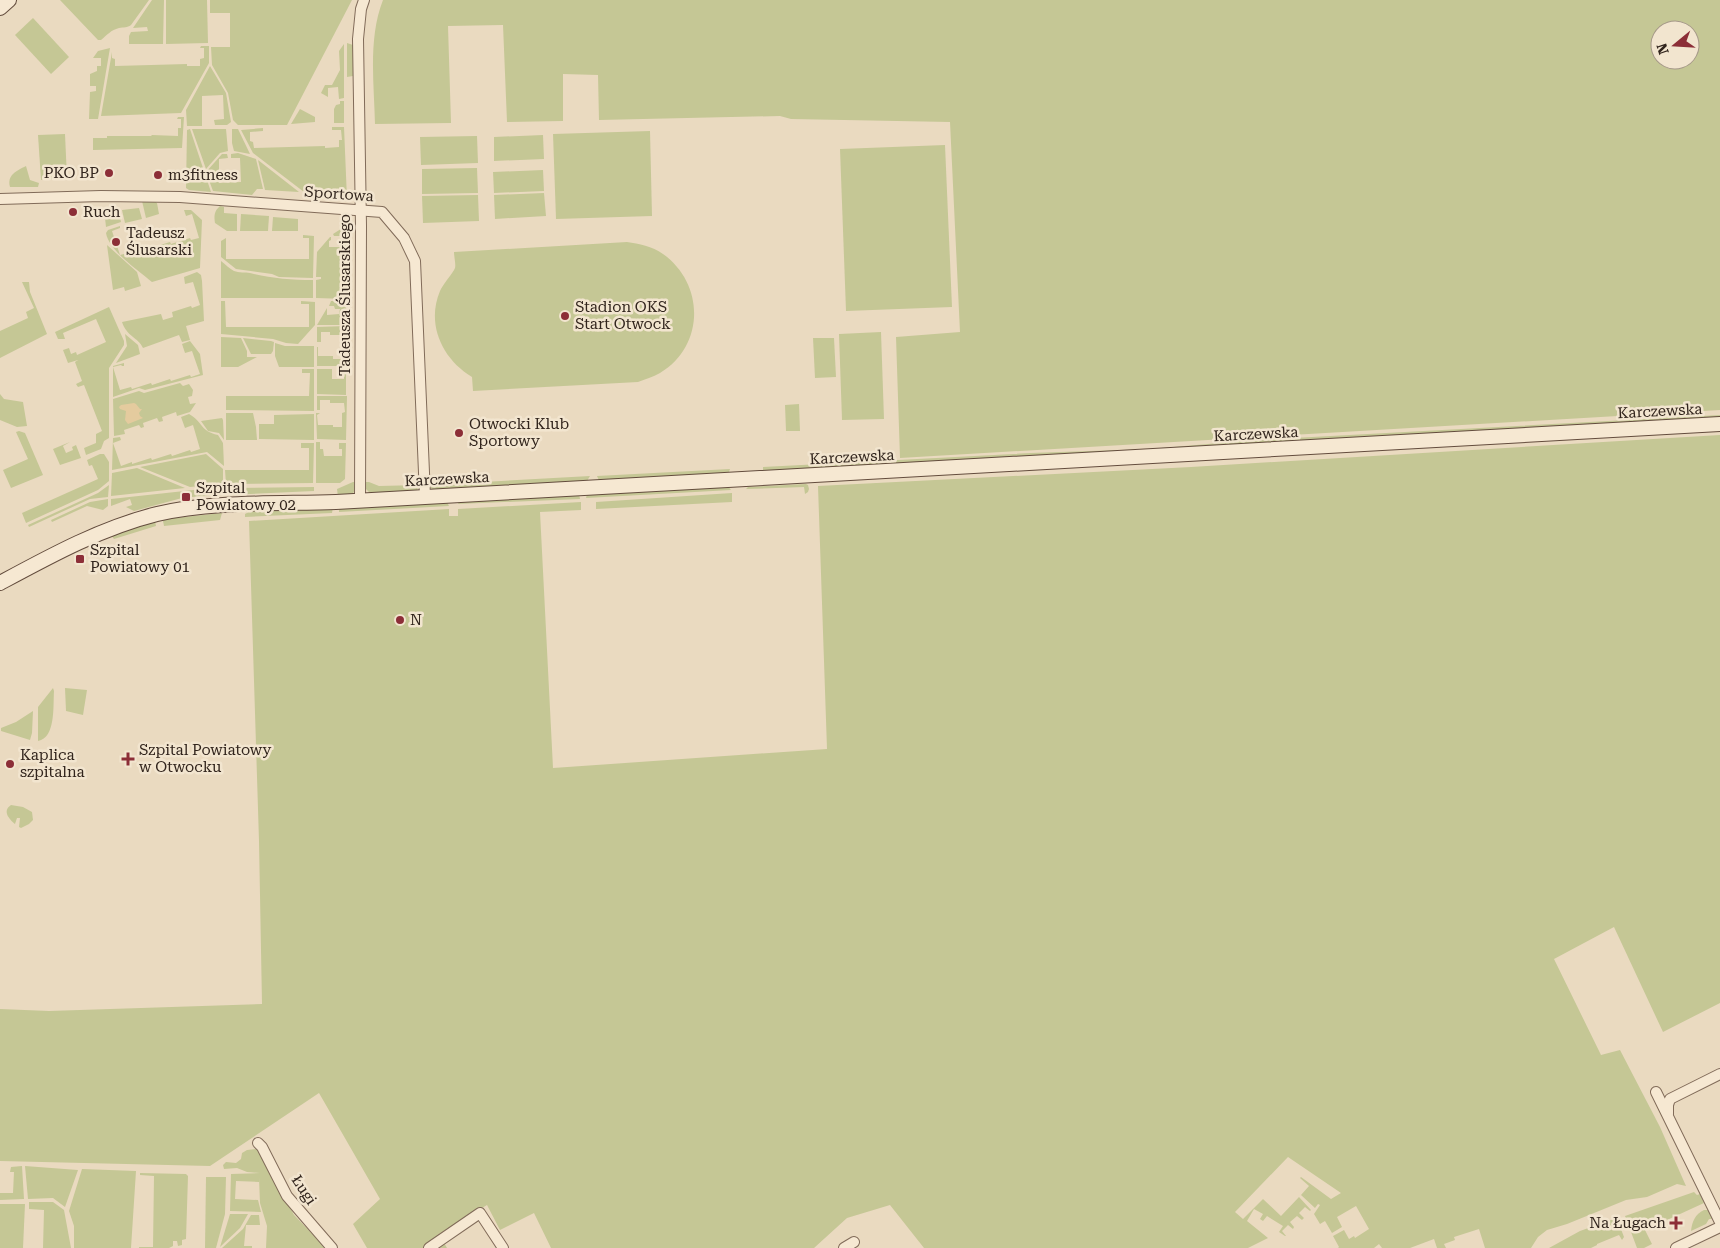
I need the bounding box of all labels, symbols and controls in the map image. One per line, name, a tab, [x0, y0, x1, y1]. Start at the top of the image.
north arrow	[1650, 20, 1700, 70]
text: N	[1653, 41, 1672, 57]
place label: PKO BP	[44, 164, 99, 182]
place label: m3fitness	[168, 166, 238, 184]
marker: PKO BP	[103, 167, 115, 179]
marker: m3fitness	[152, 169, 164, 181]
street label: Sportowa	[304, 183, 374, 205]
place label: Ruch	[83, 203, 121, 221]
marker: Ruch	[67, 206, 79, 218]
street label: Tadeusza Ślusarskiego	[335, 214, 354, 376]
place label: Tadeusz Ślusarski	[126, 224, 192, 259]
marker: Tadeusz Ślusarski	[110, 236, 122, 248]
place label: Stadion OKS Start Otwock	[575, 298, 671, 333]
marker: Stadion OKS Start Otwock	[559, 310, 571, 322]
street label: Karczewska	[1617, 400, 1703, 422]
place label: Otwocki Klub Sportowy	[469, 415, 569, 450]
street label: Karczewska	[1213, 423, 1299, 445]
marker: Otwocki Klub Sportowy	[453, 427, 465, 439]
street label: Karczewska	[809, 446, 895, 468]
street label: Karczewska	[404, 468, 490, 490]
place label: Szpital Powiatowy 02	[196, 479, 296, 514]
marker: Szpital Powiatowy 02	[180, 491, 192, 503]
place label: Szpital Powiatowy 01	[90, 541, 190, 576]
marker: Szpital Powiatowy 01	[74, 553, 86, 565]
place label: N	[410, 611, 422, 629]
marker: N	[394, 614, 406, 626]
place label: Szpital Powiatowy w Otwocku	[139, 741, 272, 776]
place label: Kaplica szpitalna	[20, 746, 85, 781]
marker: Szpital Powiatowy w Otwocku	[121, 752, 135, 766]
marker: Kaplica szpitalna	[4, 758, 16, 770]
street label: Ługi	[288, 1172, 321, 1208]
place label: Na Ługach	[1589, 1214, 1666, 1232]
marker: Na Ługach	[1670, 1217, 1682, 1229]

